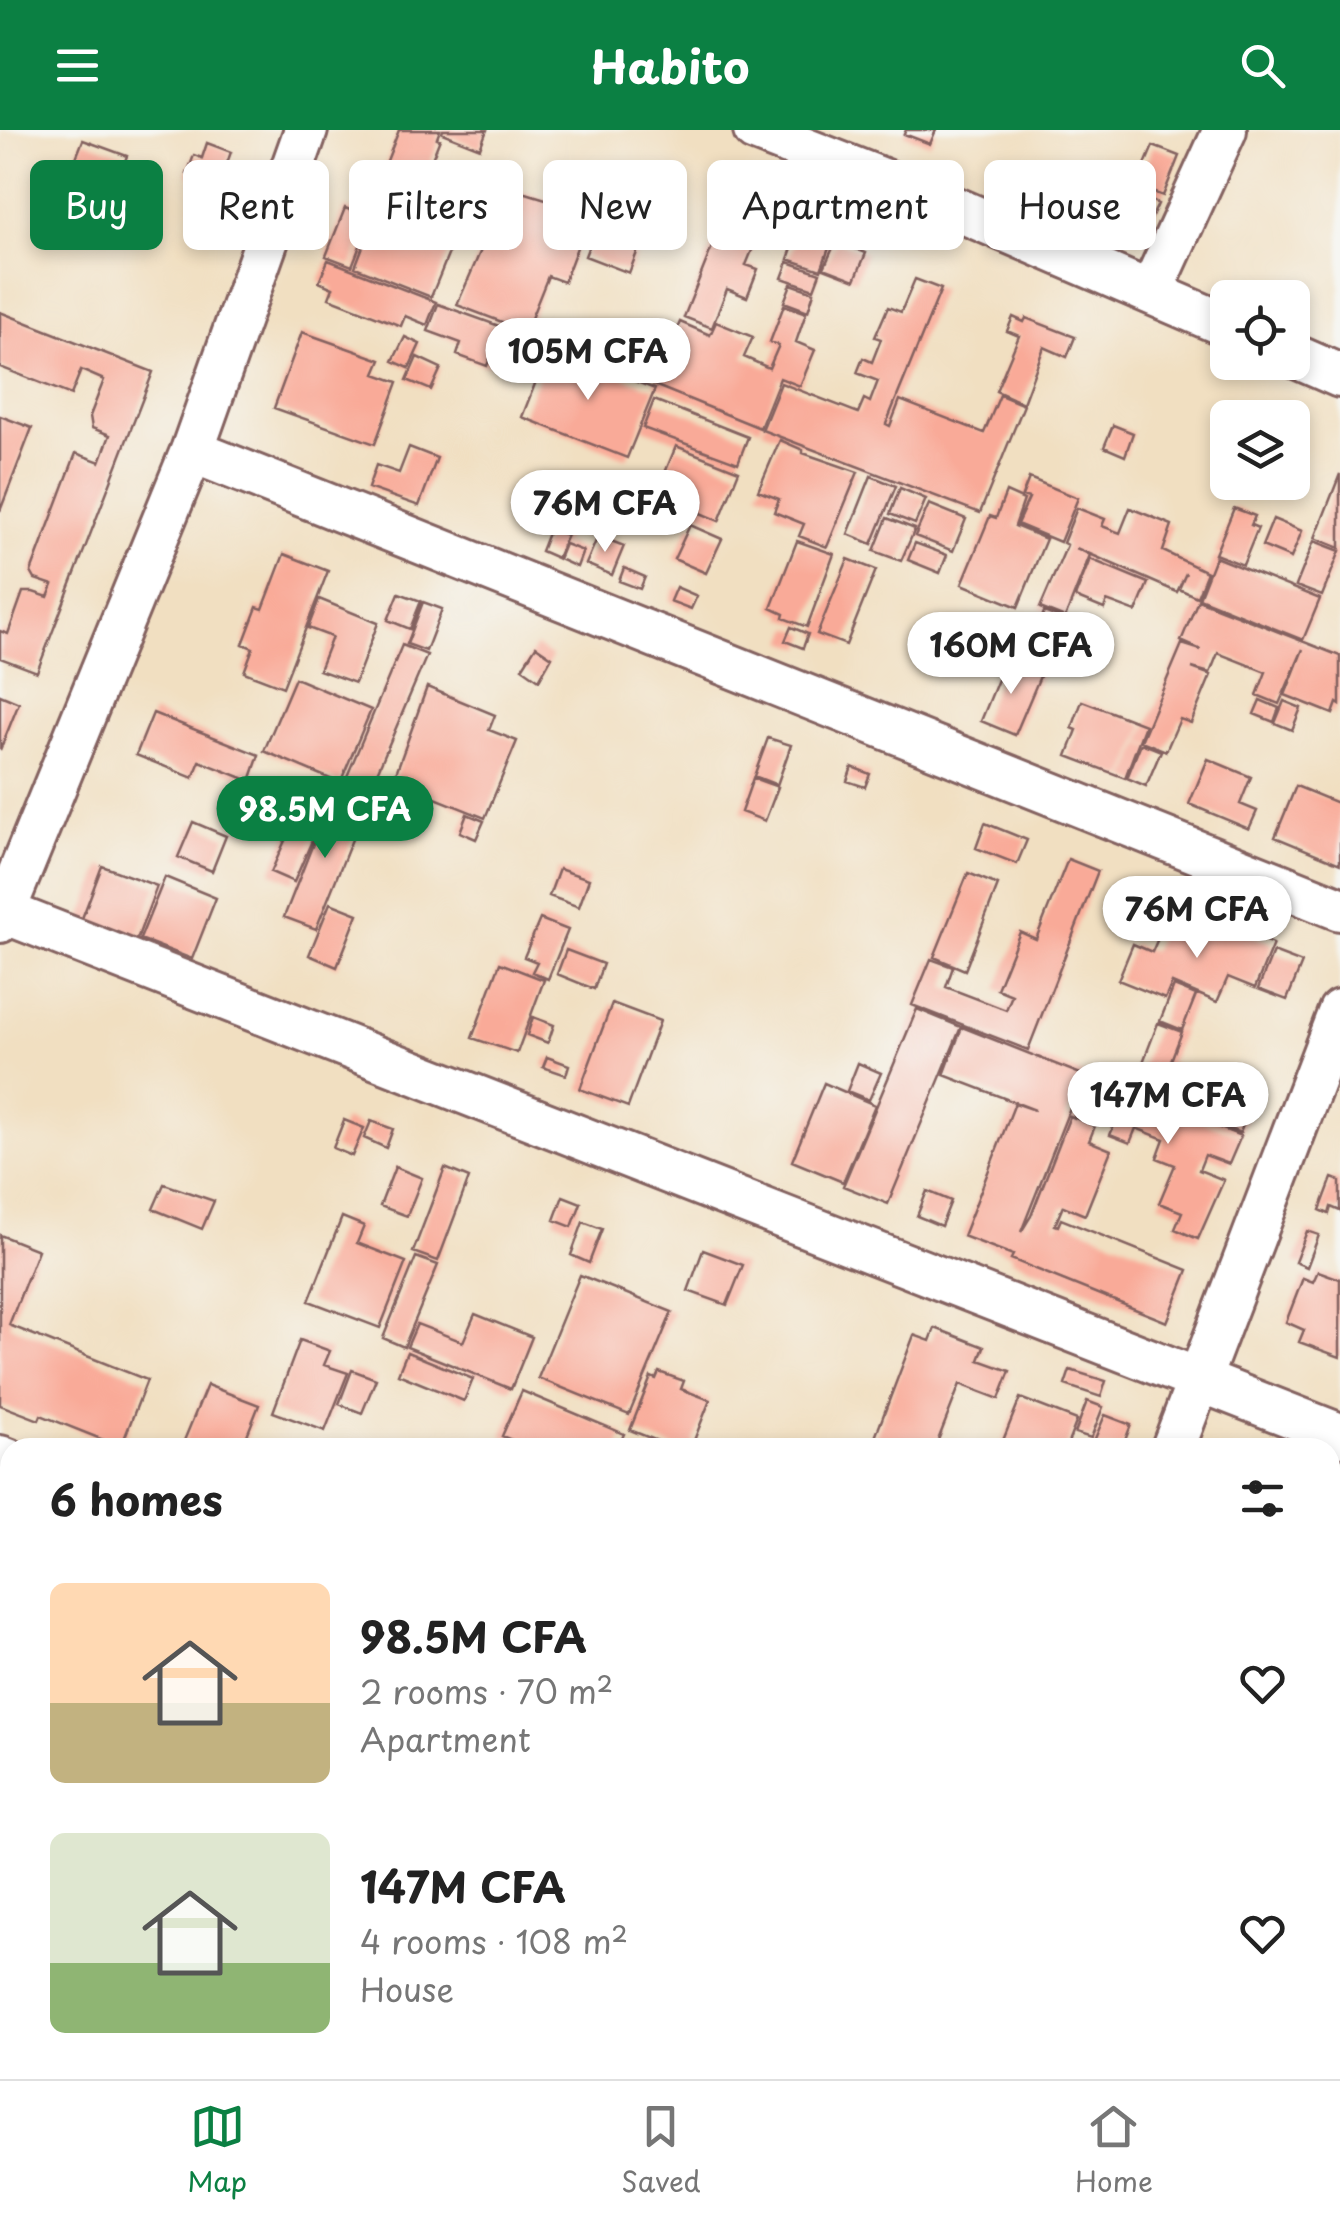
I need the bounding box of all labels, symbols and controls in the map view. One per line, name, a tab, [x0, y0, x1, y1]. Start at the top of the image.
text: Habito	[591, 31, 749, 99]
icon: menu	[50, 38, 105, 93]
icon: search	[1235, 38, 1290, 93]
chip: Buy	[30, 160, 163, 250]
chip: Rent	[183, 160, 329, 250]
chip: Filters	[349, 160, 523, 250]
chip: New	[543, 160, 687, 250]
chip: Apartment	[707, 160, 964, 250]
chip: House	[984, 160, 1156, 250]
map controls	[1210, 280, 1310, 500]
button: locate	[1210, 280, 1310, 380]
pin: 105M CFA	[485, 318, 691, 403]
text: 105M CFA	[507, 326, 669, 374]
button: layers	[1210, 400, 1310, 500]
pin: 76M CFA	[513, 470, 697, 555]
text: 76M CFA	[533, 478, 677, 526]
pin: 160M CFA	[908, 612, 1114, 697]
text: 160M CFA	[929, 620, 1093, 668]
pin: 98.5M CFA	[211, 776, 439, 861]
text: 98.5M CFA	[239, 784, 412, 832]
pin: 76M CFA	[1105, 876, 1289, 961]
text: 76M CFA	[1125, 884, 1269, 932]
pin: 147M CFA	[1065, 1062, 1271, 1147]
text: 147M CFA	[1090, 1070, 1247, 1118]
text: 6 homes	[50, 1467, 223, 1530]
icon: filters	[1235, 1471, 1290, 1526]
text: 98.5M CFA	[360, 1604, 587, 1667]
icon: home	[130, 1623, 250, 1743]
icon: heart	[1235, 1656, 1290, 1711]
text: 2 rooms · 70 m²	[360, 1667, 613, 1715]
text: Apartment	[360, 1715, 531, 1763]
text: 147M CFA	[360, 1854, 566, 1917]
icon: home	[130, 1873, 250, 1993]
icon: heart	[1235, 1906, 1290, 1961]
text: 4 rooms · 108 m²	[360, 1917, 628, 1965]
text: House	[360, 1965, 454, 2013]
tab: Map	[187, 2099, 247, 2202]
tab: Saved	[621, 2099, 701, 2202]
tab: Home	[1075, 2099, 1153, 2202]

